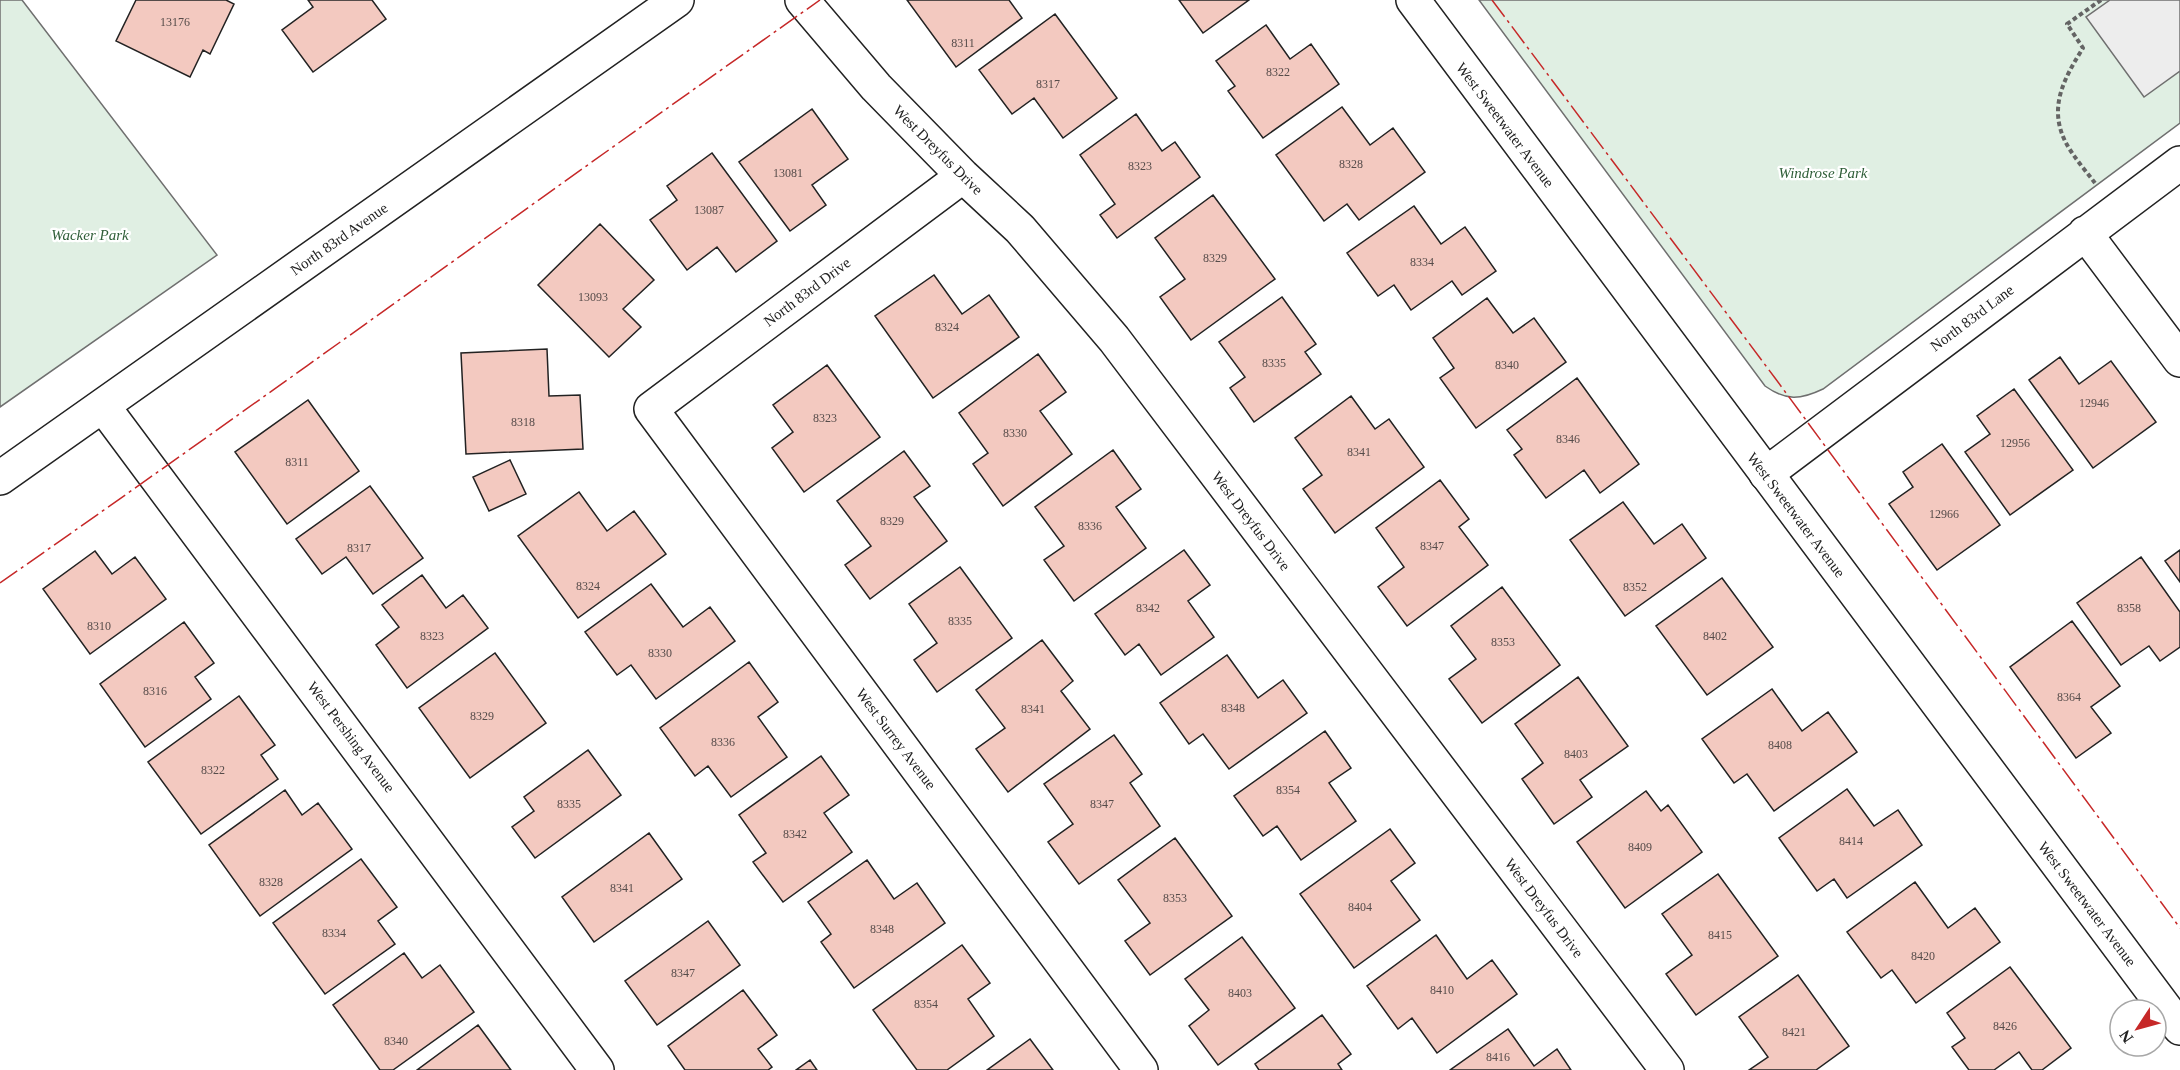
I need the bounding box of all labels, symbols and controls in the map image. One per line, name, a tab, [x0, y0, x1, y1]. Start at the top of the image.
house number: 13176	[160, 15, 190, 29]
house number: 8311	[951, 36, 975, 50]
street label: West Sweetwater Avenue	[1453, 60, 1557, 191]
house number: 8322	[1266, 65, 1290, 79]
house number: 8317	[1036, 77, 1060, 91]
street label: West Dreyfus Drive	[890, 102, 986, 198]
house number: 8328	[1339, 157, 1363, 171]
house number: 8323	[1128, 159, 1152, 173]
park label: Windrose Park	[1778, 165, 1868, 181]
house number: 13081	[773, 166, 803, 180]
street label: North 83rd Avenue	[287, 199, 391, 278]
house number: 13087	[694, 203, 724, 217]
park label: Wacker Park	[51, 227, 129, 243]
house number: 8329	[1203, 251, 1227, 265]
street label: North 83rd Drive	[761, 254, 854, 330]
house number: 8334	[1410, 255, 1434, 269]
street label: North 83rd Lane	[1927, 281, 2017, 354]
house number: 13093	[578, 290, 608, 304]
house number: 8324	[935, 320, 959, 334]
house number: 8335	[1262, 356, 1286, 370]
house number: 8340	[1495, 358, 1519, 372]
house number: 12946	[2079, 396, 2109, 410]
house number: 8323	[813, 411, 837, 425]
house number: 8318	[511, 415, 535, 429]
house number: 8330	[1003, 426, 1027, 440]
house number: 8346	[1556, 432, 1580, 446]
house number: 12956	[2000, 436, 2030, 450]
house number: 8341	[1347, 445, 1371, 459]
street label: West Sweetwater Avenue	[1744, 450, 1848, 581]
house number: 8311	[285, 455, 309, 469]
street label: West Dreyfus Drive	[1209, 468, 1294, 574]
house number: 12966	[1929, 507, 1959, 521]
house number: 8329	[880, 514, 904, 528]
house number: 8336	[1078, 519, 1102, 533]
house number: 8347	[1420, 539, 1444, 553]
house number: 8317	[347, 541, 371, 555]
house number: 8324	[576, 579, 600, 593]
house number: 8352	[1623, 580, 1647, 594]
house number: 8342	[1136, 601, 1160, 615]
house number: 8358	[2117, 601, 2141, 615]
house number: 8335	[948, 614, 972, 628]
house number: 8310	[87, 619, 111, 633]
house number: 8323	[420, 629, 444, 643]
house number: 8402	[1703, 629, 1727, 643]
house number: 8353	[1491, 635, 1515, 649]
house number: 8330	[648, 646, 672, 660]
street label: West Pershing Avenue	[304, 679, 398, 796]
house number: 8316	[143, 684, 167, 698]
street label: West Surrey Avenue	[853, 686, 939, 793]
house number: 8364	[2057, 690, 2081, 704]
house number: 8348	[1221, 701, 1245, 715]
house number: 8341	[1021, 702, 1045, 716]
house number: 8329	[470, 709, 494, 723]
house number: 8336	[711, 735, 735, 749]
house number: 8408	[1768, 738, 1792, 752]
house number: 8403	[1564, 747, 1588, 761]
house number: 8322	[201, 763, 225, 777]
house number: 8354	[1276, 783, 1300, 797]
house number: 8335	[557, 797, 581, 811]
house number: 8347	[1090, 797, 1114, 811]
house number: 8342	[783, 827, 807, 841]
house number: 8414	[1839, 834, 1863, 848]
street label: West Sweetwater Avenue	[2035, 839, 2139, 970]
house number: 8409	[1628, 840, 1652, 854]
street label: West Dreyfus Drive	[1502, 855, 1587, 961]
house number: 8328	[259, 875, 283, 889]
house number: 8341	[610, 881, 634, 895]
house number: 8353	[1163, 891, 1187, 905]
house number: 8404	[1348, 900, 1372, 914]
house number: 8348	[870, 922, 894, 936]
house number: 8334	[322, 926, 346, 940]
house number: 8415	[1708, 928, 1732, 942]
house number: 8420	[1911, 949, 1935, 963]
house number: 8347	[671, 966, 695, 980]
house number: 8410	[1430, 983, 1454, 997]
house number: 8403	[1228, 986, 1252, 1000]
house number: 8354	[914, 997, 938, 1011]
north arrow	[2108, 998, 2168, 1058]
house number: 8426	[1993, 1019, 2017, 1033]
house number: 8421	[1782, 1025, 1806, 1039]
text: N	[2116, 1026, 2137, 1046]
house number: 8340	[384, 1034, 408, 1048]
house number: 8416	[1486, 1050, 1510, 1064]

